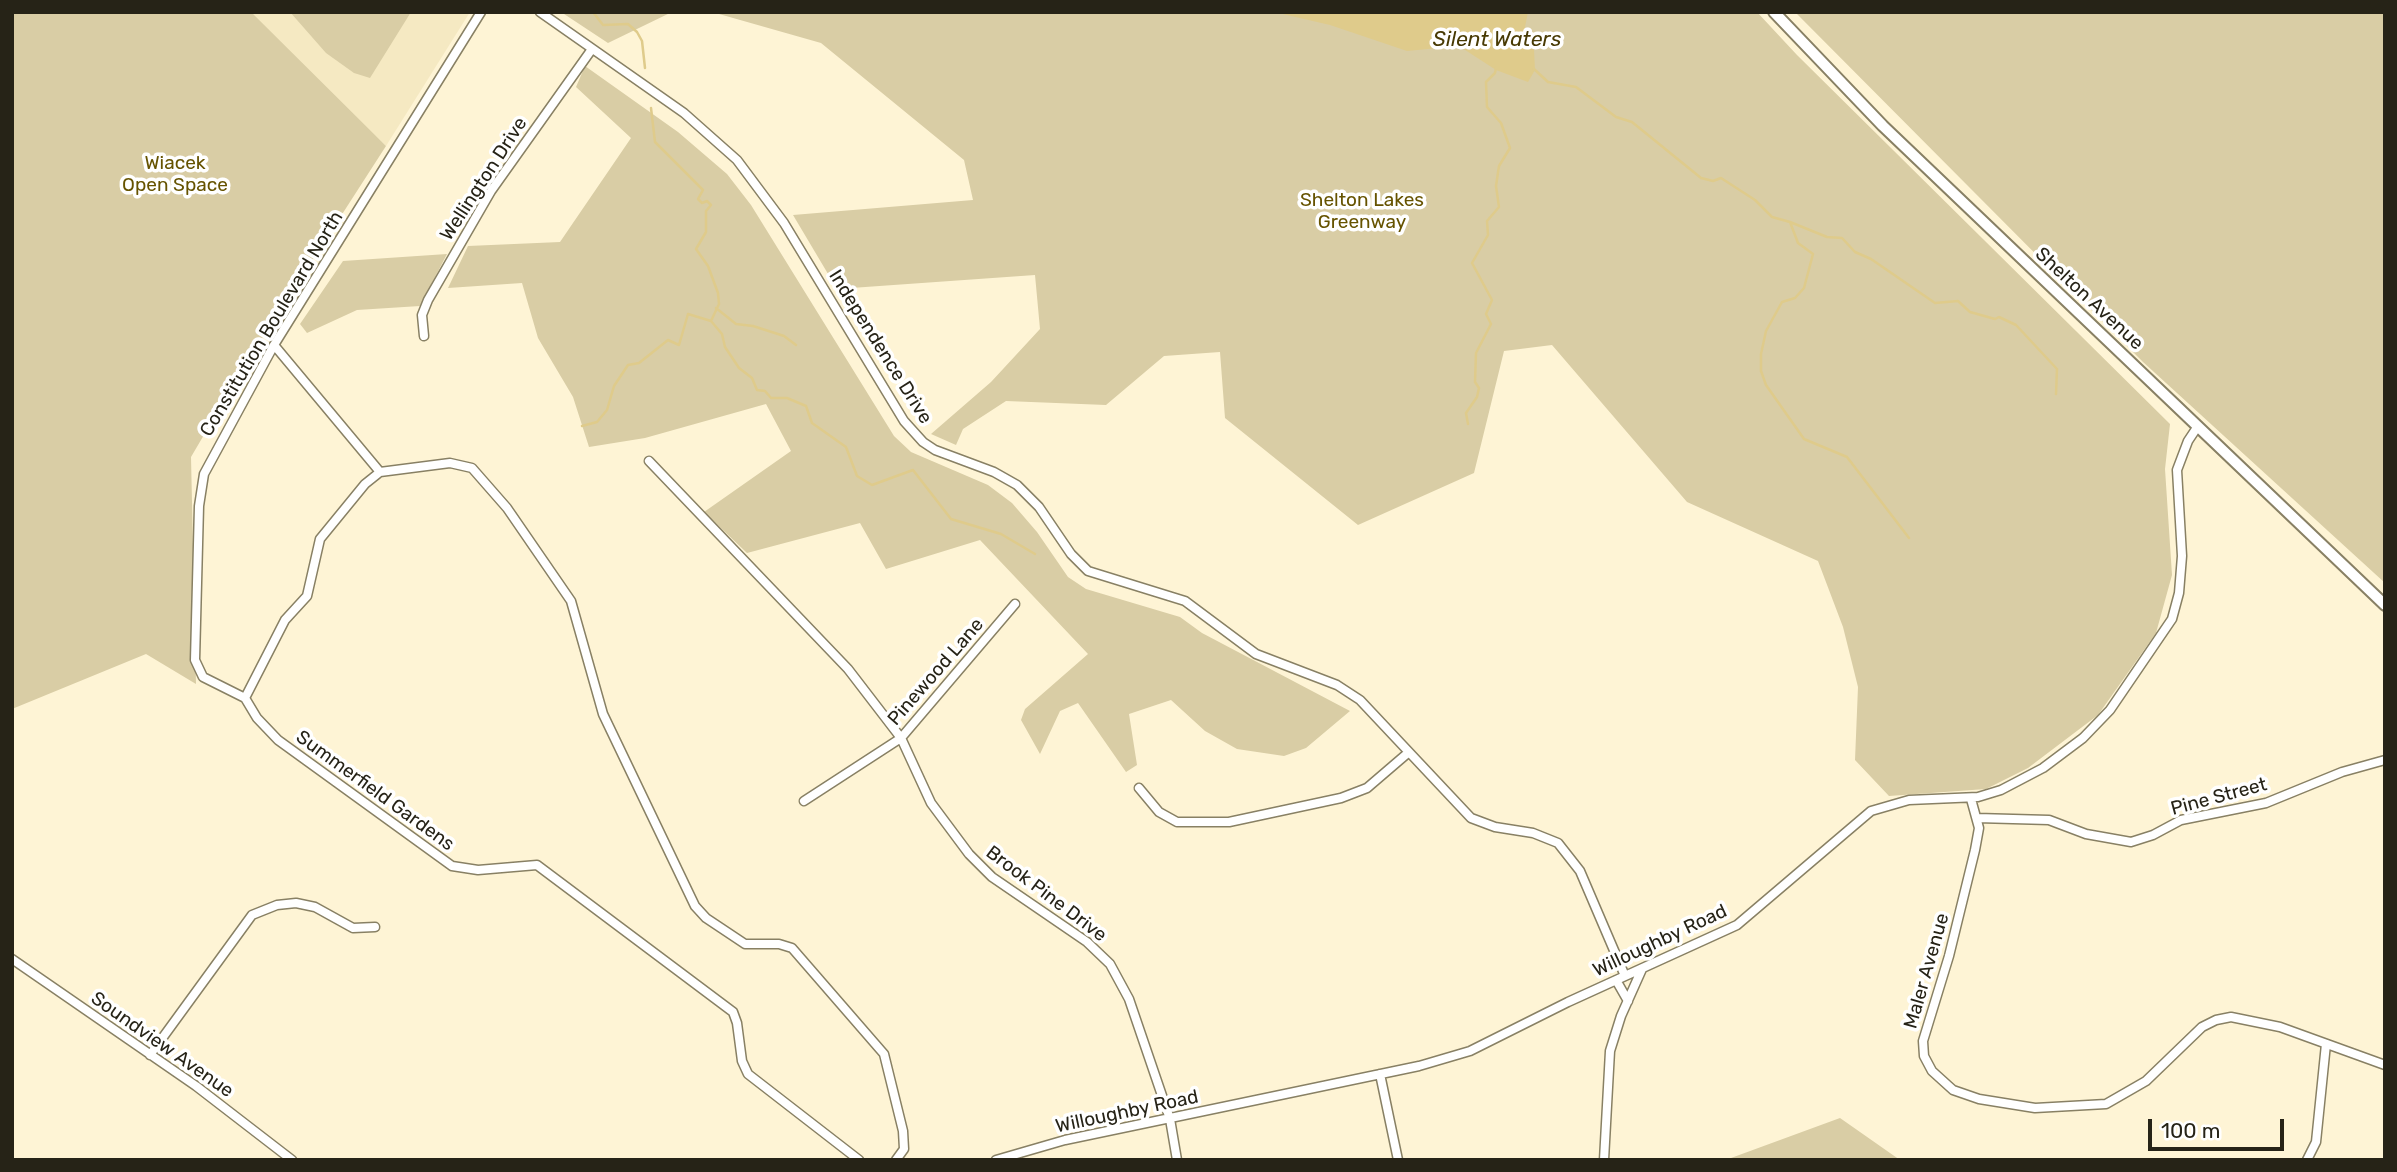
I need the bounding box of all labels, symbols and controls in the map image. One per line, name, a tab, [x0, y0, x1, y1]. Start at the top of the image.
water label: Silent Waters	[1433, 27, 1561, 53]
street label: Wellington Drive	[436, 113, 532, 245]
park label: Wiacek Open Space	[122, 153, 228, 197]
park label: Shelton Lakes Greenway	[1300, 190, 1424, 234]
street label: Constitution Boulevard North	[196, 207, 348, 441]
street label: Shelton Avenue	[2030, 243, 2148, 355]
street label: Independence Drive	[823, 266, 937, 428]
street label: Pinewood Lane	[883, 614, 989, 730]
street label: Summerfield Gardens	[291, 726, 459, 856]
street label: Pine Street	[2168, 773, 2270, 821]
street label: Brook Pine Drive	[981, 841, 1111, 947]
street label: Willoughby Road	[1589, 900, 1731, 982]
street label: Maler Avenue	[1900, 911, 1954, 1031]
street label: Soundview Avenue	[86, 987, 238, 1103]
street label: Willoughby Road	[1054, 1086, 1200, 1138]
scale bar	[2152, 1106, 2288, 1150]
text: 100 m	[2161, 1118, 2220, 1143]

